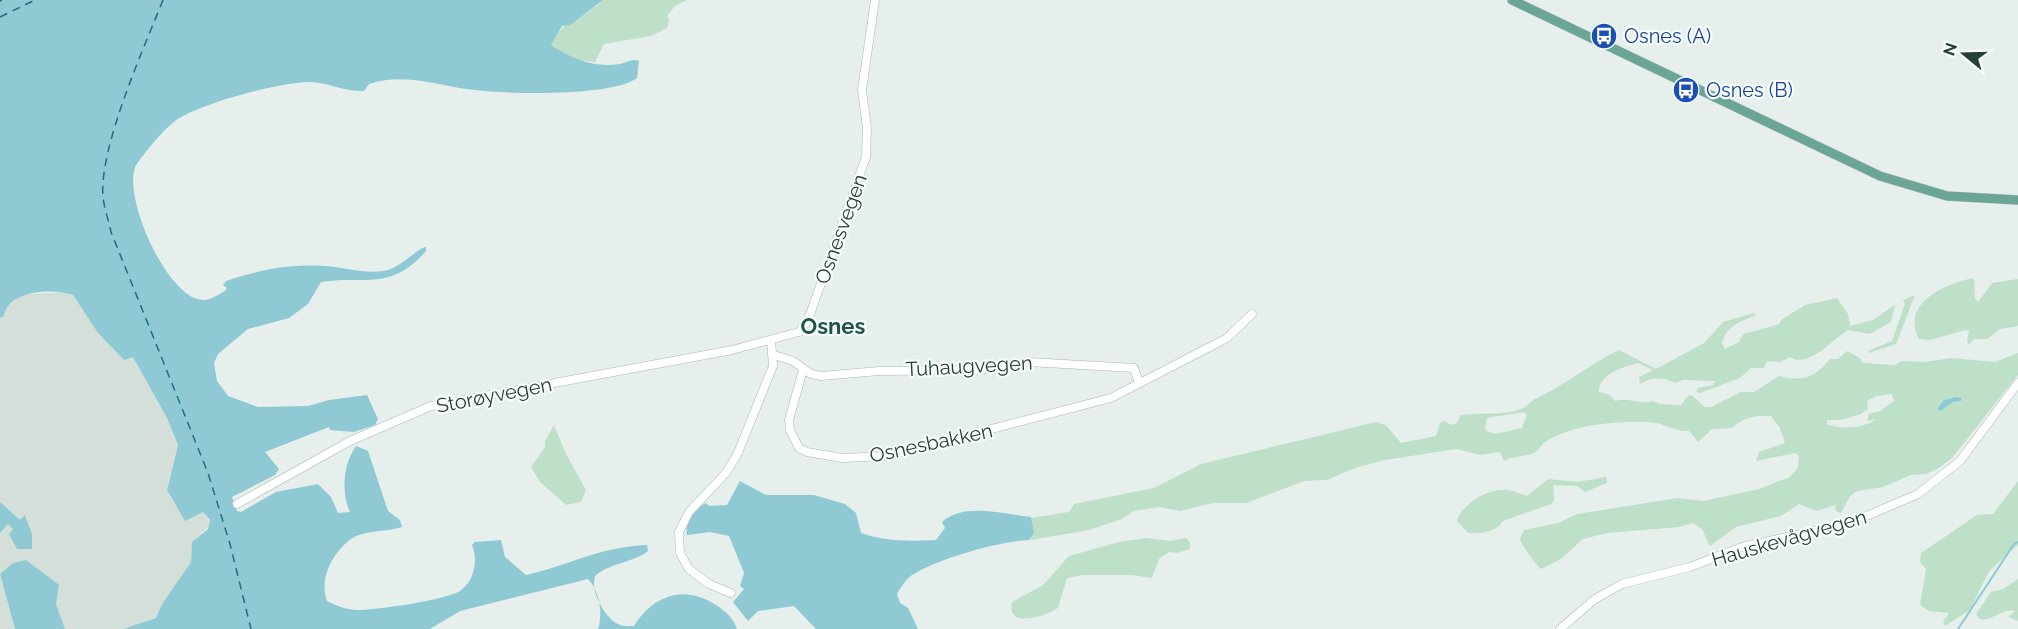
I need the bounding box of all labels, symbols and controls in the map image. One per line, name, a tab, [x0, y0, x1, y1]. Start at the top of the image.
bus stop icon: Osnes (A)	[1589, 21, 1619, 51]
place label: Osnes (A)	[1624, 24, 1711, 48]
north arrow	[1934, 24, 1994, 84]
text: N	[1939, 40, 1961, 58]
bus stop icon: Osnes (B)	[1671, 75, 1701, 105]
place label: Osnes (B)	[1706, 78, 1793, 102]
street label: Osnesvegen	[810, 171, 872, 287]
district label: Osnes	[801, 313, 866, 339]
street label: Tuhaugvegen	[905, 351, 1033, 381]
street label: Storøyvegen	[434, 372, 554, 418]
street label: Osnesbakken	[867, 418, 995, 468]
street label: Hauskevågvegen	[1709, 504, 1869, 572]

